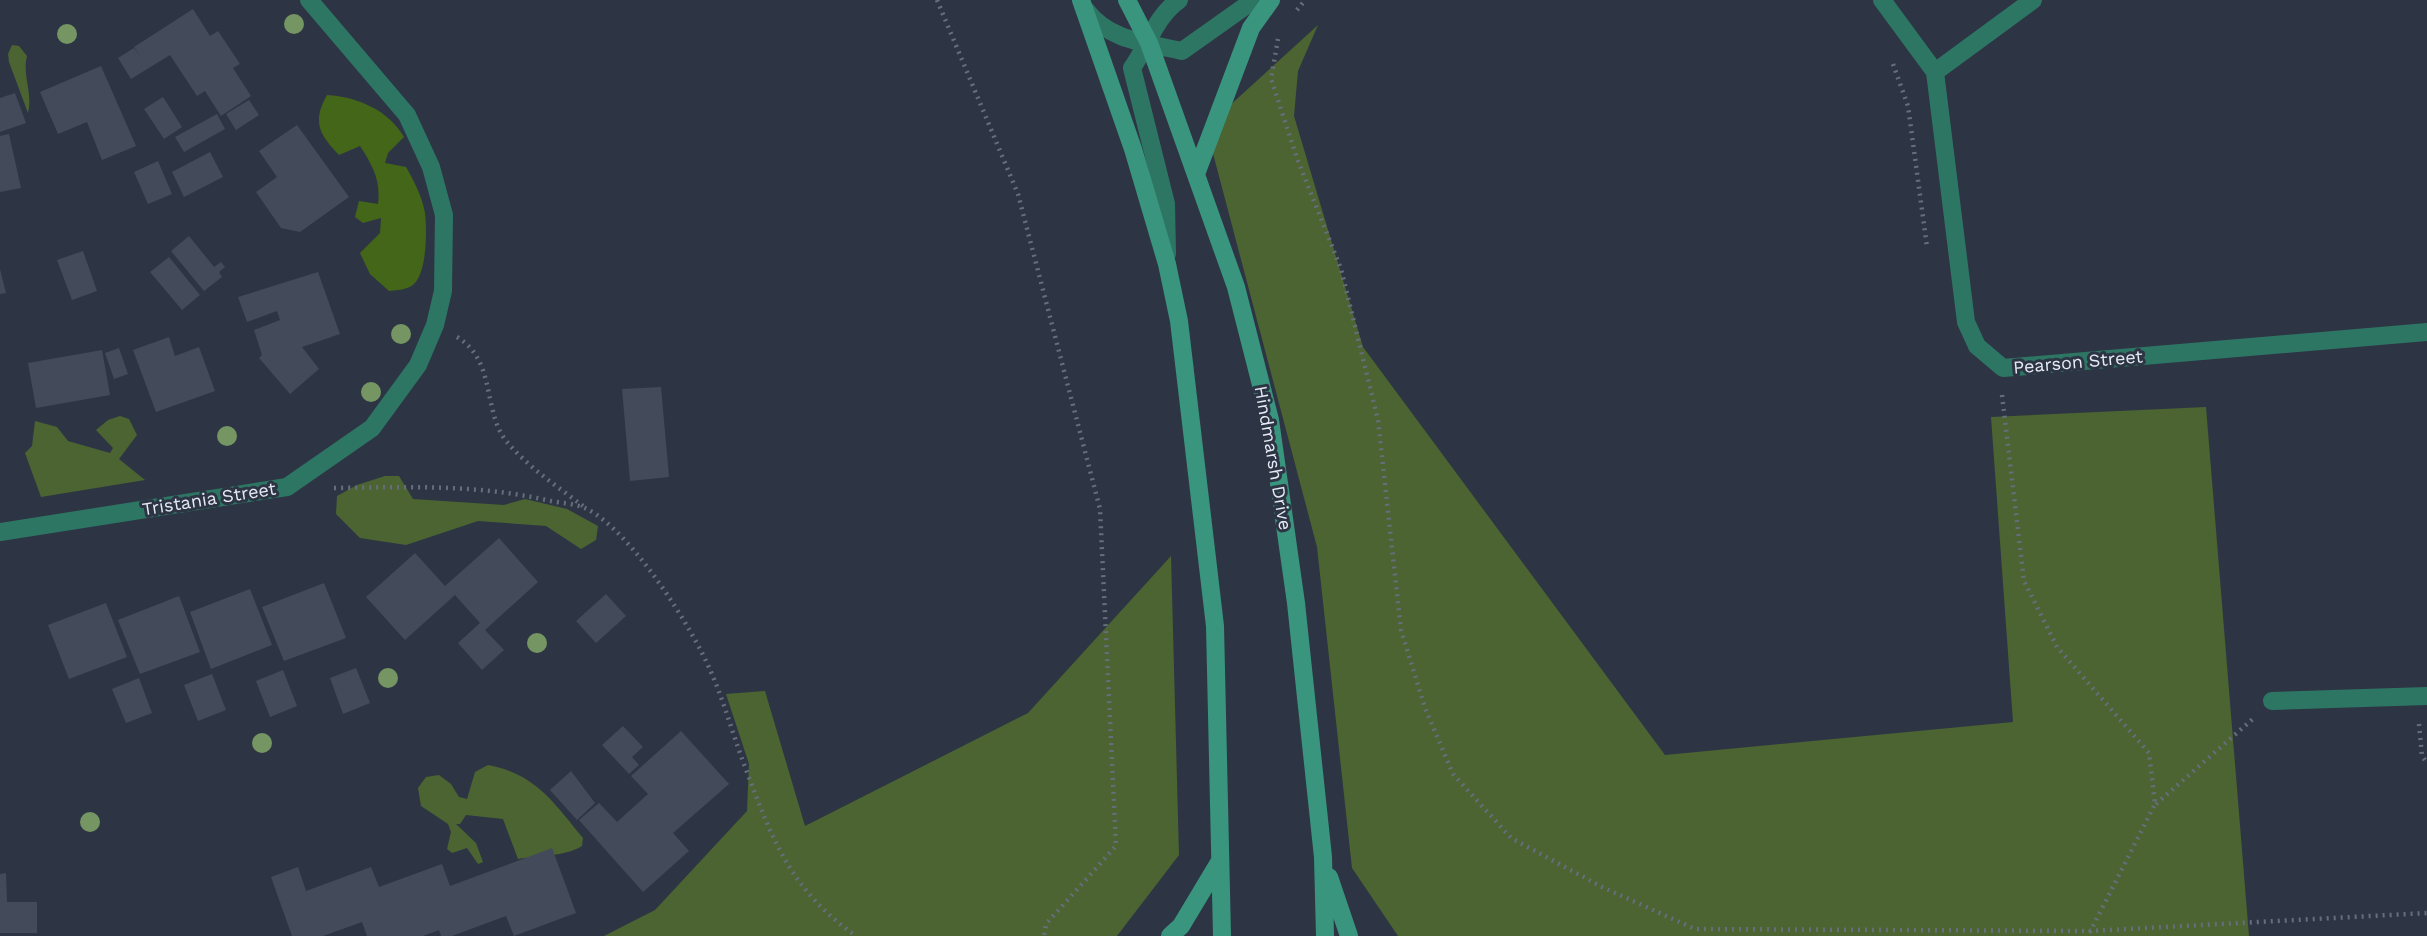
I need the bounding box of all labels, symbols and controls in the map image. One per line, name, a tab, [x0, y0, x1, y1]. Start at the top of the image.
street label: Pearson Street	[2012, 345, 2144, 378]
street label: Hindmarsh Drive	[1250, 384, 1297, 532]
street label: Tristania Street	[141, 478, 278, 519]

